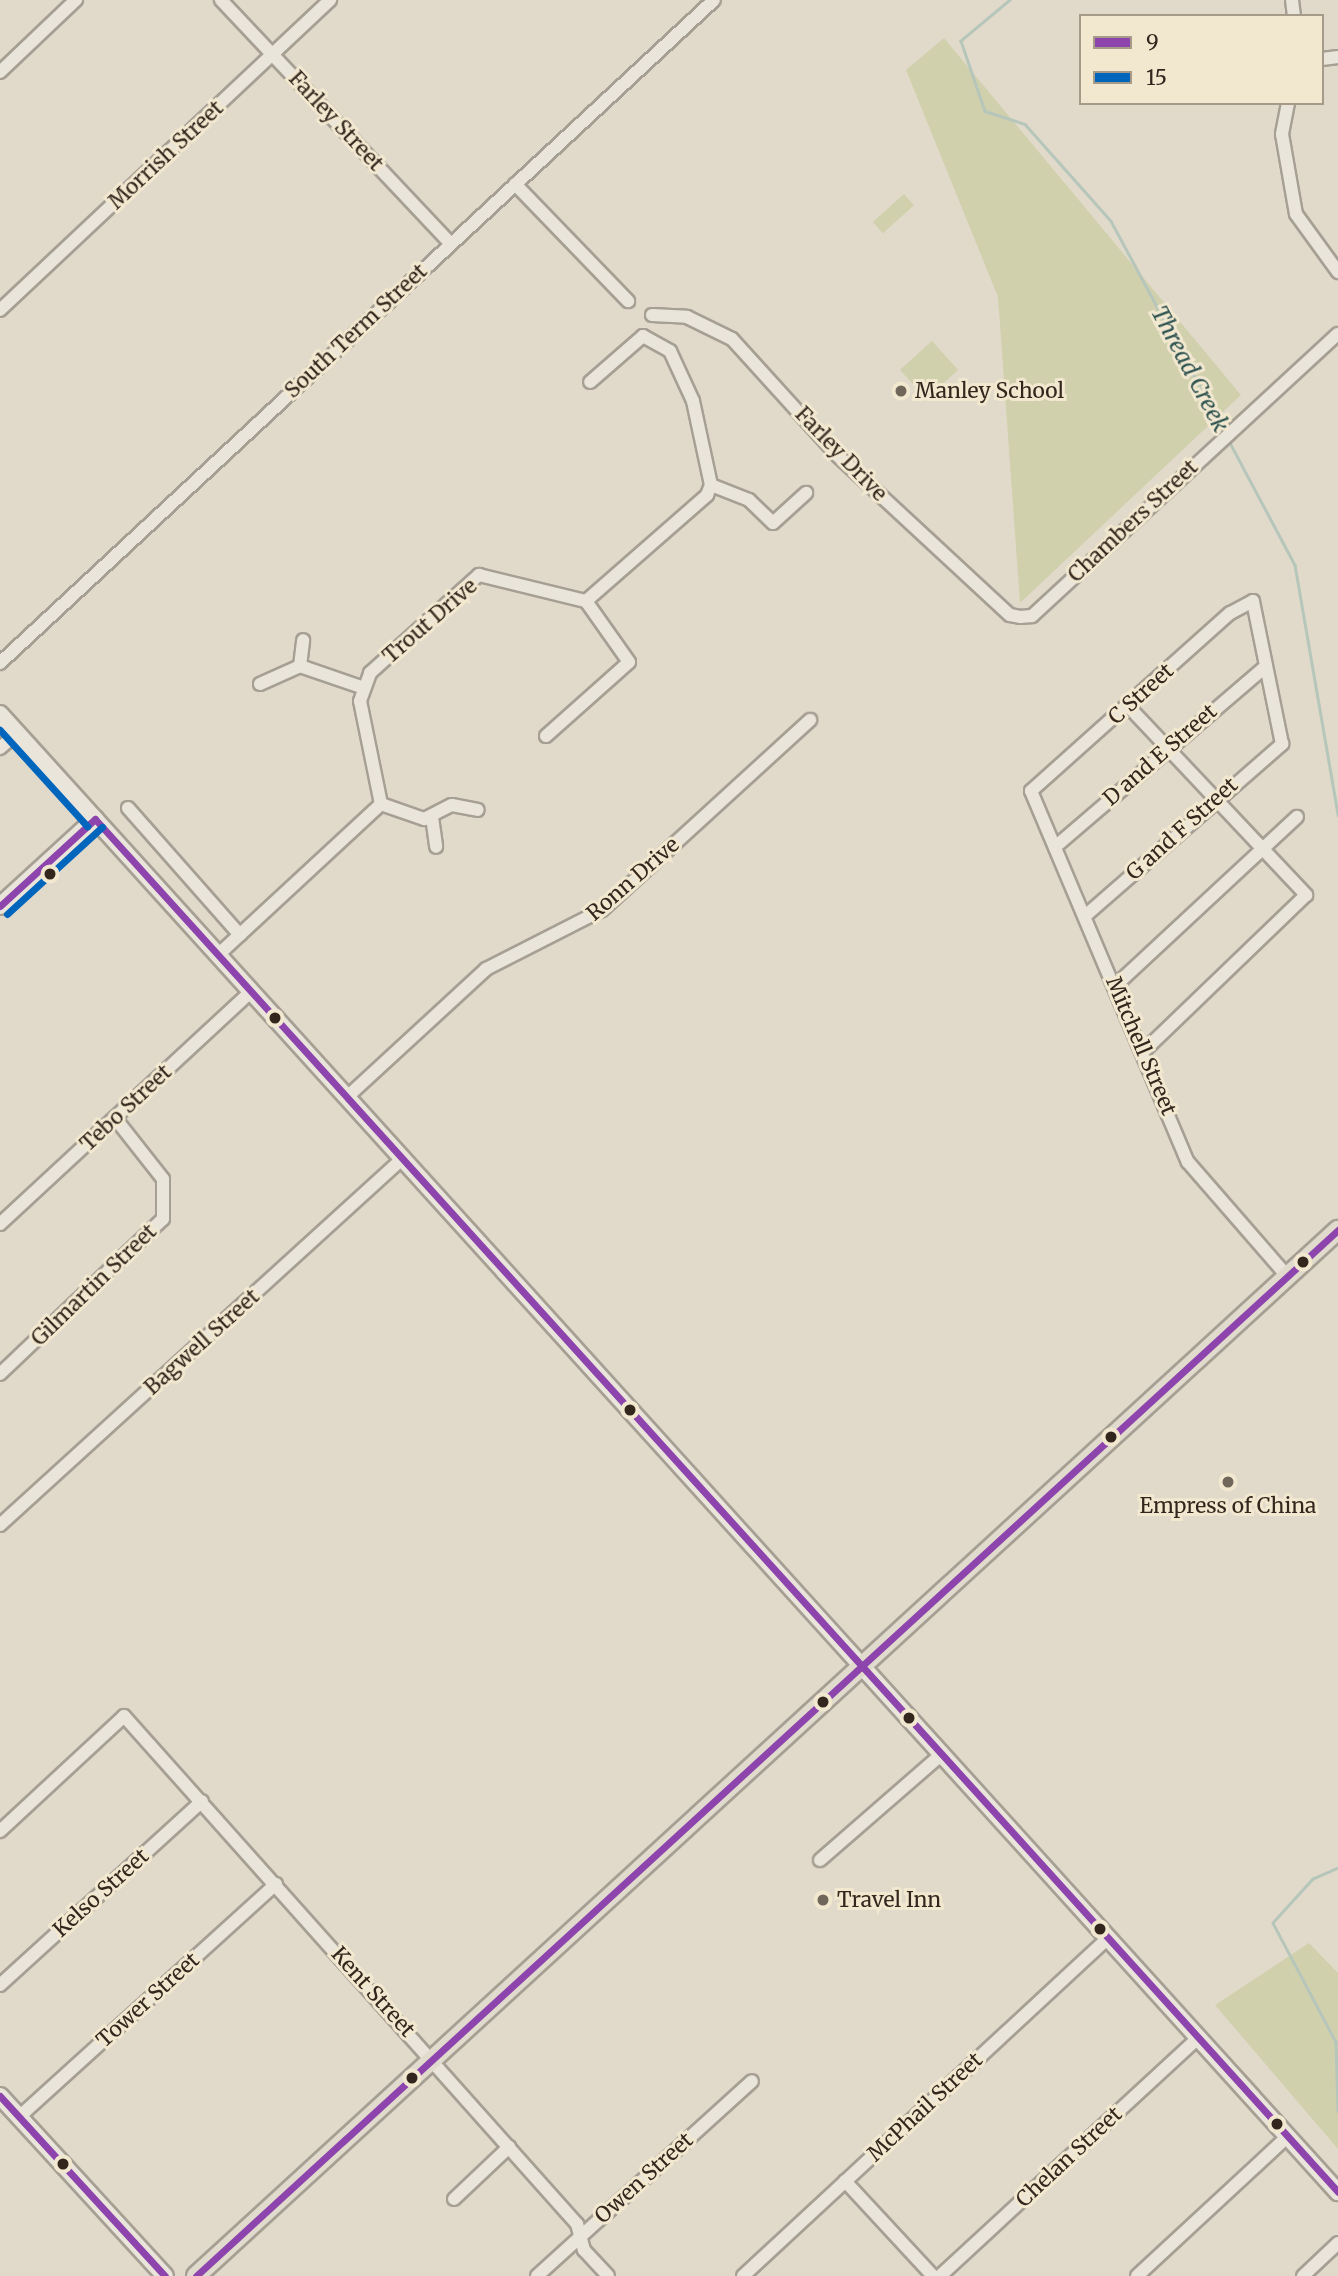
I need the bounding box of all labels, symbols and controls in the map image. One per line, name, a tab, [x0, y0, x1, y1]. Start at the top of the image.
legend	[1079, 14, 1324, 105]
text: 9	[1146, 29, 1159, 56]
text: 15	[1146, 64, 1167, 91]
street label: Farley Street	[284, 66, 388, 176]
street label: Morrish Street	[103, 95, 229, 215]
street label: South Term Street	[280, 259, 432, 403]
water label: Thread Creek	[1145, 301, 1235, 437]
place label: Manley School	[915, 378, 1064, 404]
marker: Manley School	[893, 383, 909, 399]
street label: Farley Drive	[790, 402, 892, 506]
street label: Chambers Street	[1063, 454, 1203, 588]
street label: Trout Drive	[378, 573, 482, 669]
street label: C Street	[1103, 658, 1179, 730]
street label: D and E Street	[1098, 699, 1222, 811]
street label: G and F Street	[1121, 772, 1243, 886]
street label: Ronn Drive	[582, 832, 684, 926]
unlabelled marker	[43, 867, 57, 881]
street label: Mitchell Street	[1100, 973, 1182, 1119]
unlabelled marker	[268, 1011, 282, 1025]
street label: Tebo Street	[75, 1059, 177, 1157]
street label: Gilmartin Street	[26, 1219, 162, 1351]
unlabelled marker	[1296, 1255, 1310, 1269]
street label: Bagwell Street	[139, 1284, 265, 1400]
unlabelled marker	[623, 1403, 637, 1417]
unlabelled marker	[1104, 1430, 1118, 1444]
marker: Empress of China	[1220, 1474, 1236, 1490]
place label: Empress of China	[1140, 1493, 1316, 1519]
unlabelled marker	[816, 1695, 830, 1709]
unlabelled marker	[902, 1711, 916, 1725]
street label: Kelso Street	[48, 1844, 154, 1942]
place label: Travel Inn	[837, 1887, 941, 1913]
marker: Travel Inn	[815, 1892, 831, 1908]
unlabelled marker	[1093, 1922, 1107, 1936]
street label: Kent Street	[326, 1942, 420, 2042]
street label: Tower Street	[92, 1947, 204, 2053]
street label: McPhail Street	[862, 2047, 988, 2167]
unlabelled marker	[405, 2071, 419, 2085]
street label: Chelan Street	[1011, 2102, 1127, 2212]
unlabelled marker	[1270, 2117, 1284, 2131]
street label: Owen Street	[590, 2127, 698, 2229]
unlabelled marker	[56, 2157, 70, 2171]

